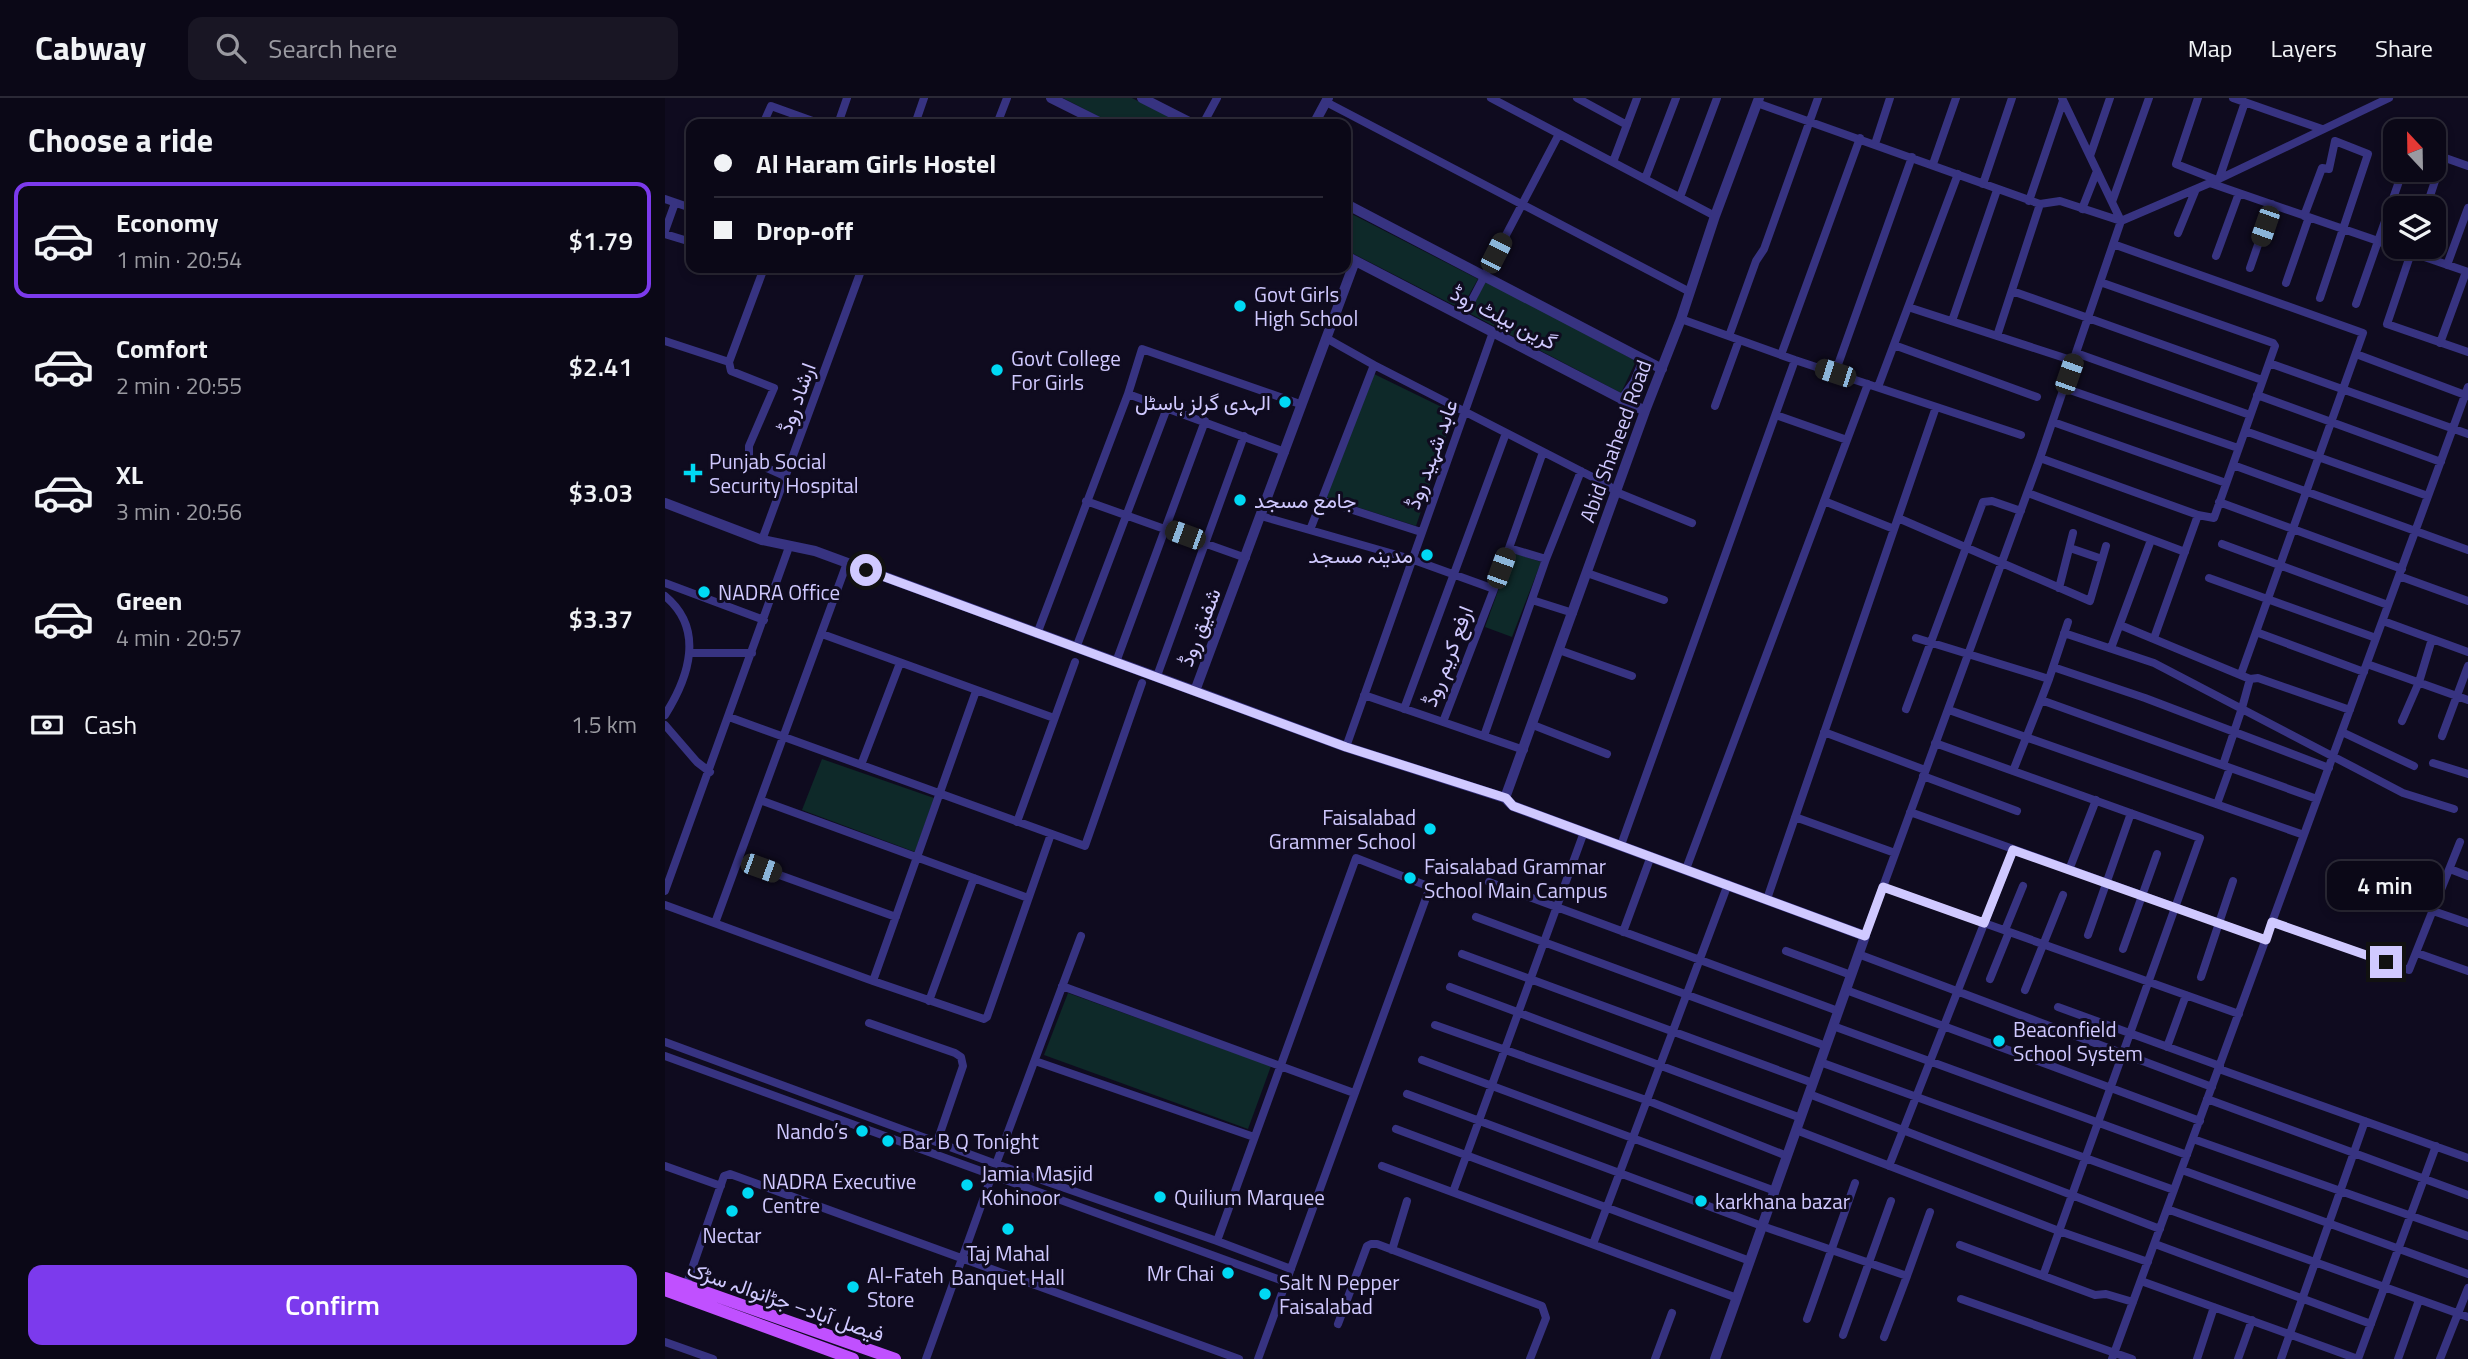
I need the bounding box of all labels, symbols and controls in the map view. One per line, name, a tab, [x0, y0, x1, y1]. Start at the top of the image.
search box	[188, 17, 678, 80]
text: Cabway	[35, 23, 146, 73]
icon: search	[212, 29, 250, 67]
text: Search here	[268, 29, 397, 68]
text: Map	[2188, 30, 2233, 66]
text: Layers	[2271, 30, 2337, 66]
text: Share	[2375, 30, 2433, 66]
text: Choose a ride	[28, 116, 213, 164]
north arrow	[2383, 119, 2447, 182]
map controls	[2383, 119, 2446, 259]
text: Al Haram Girls Hostel	[756, 144, 996, 183]
button: layers	[2383, 196, 2446, 259]
text: Economy	[116, 203, 218, 242]
car	[2249, 203, 2282, 249]
icon: car	[32, 209, 95, 272]
text: Drop-off	[756, 211, 853, 250]
text: $1.79	[569, 221, 633, 260]
car	[1478, 230, 1515, 276]
text: 1 min · 20:54	[116, 242, 242, 277]
street label: گرین بیلٹ روڈ	[1445, 277, 1563, 357]
place label: Govt Girls High School	[1254, 278, 1358, 334]
marker: Govt Girls High School	[1232, 298, 1248, 314]
text: Comfort	[116, 329, 208, 368]
icon: car	[32, 335, 95, 398]
place label: Govt College For Girls	[1011, 342, 1121, 398]
text: $2.41	[569, 347, 633, 386]
car	[2053, 351, 2086, 397]
street label: Abid Shaheed Road	[1571, 355, 1659, 527]
car	[1812, 357, 1859, 389]
street label: ارشاد روڈ	[768, 358, 824, 438]
marker: Govt College For Girls	[989, 362, 1005, 378]
text: 2 min · 20:55	[116, 368, 242, 403]
place label: الہدی گرلز ہاسٹل	[1135, 386, 1271, 418]
marker: الہدی گرلز ہاسٹل	[1277, 394, 1293, 410]
street label: عابد شہید روڈ	[1396, 394, 1466, 514]
place label: Punjab Social Security Hospital	[709, 445, 859, 501]
text: XL	[116, 455, 143, 494]
icon: car	[32, 461, 95, 524]
marker: Punjab Social Security Hospital	[683, 463, 703, 483]
text: $3.03	[569, 473, 633, 512]
place label: جامع مسجد	[1254, 484, 1356, 516]
marker: جامع مسجد	[1232, 492, 1248, 508]
text: 3 min · 20:56	[116, 494, 242, 529]
car	[1162, 518, 1209, 552]
place label: مدینہ مسجد	[1308, 539, 1413, 571]
car	[1484, 545, 1519, 591]
marker: مدینہ مسجد	[1419, 547, 1435, 563]
route start	[850, 554, 882, 586]
place label: NADRA Office	[718, 576, 840, 608]
text: Green	[116, 581, 182, 620]
street label: شفیق روڈ	[1169, 583, 1229, 671]
marker: NADRA Office	[696, 584, 712, 600]
icon: car	[32, 587, 95, 650]
text: $3.37	[569, 599, 633, 638]
street label: ارفع کریم روڈ	[1413, 601, 1481, 711]
text: 4 min · 20:57	[116, 620, 242, 655]
text: Cash	[84, 705, 137, 744]
icon: cash	[28, 706, 66, 744]
text: 1.5 km	[571, 707, 637, 742]
place label: Faisalabad Grammer School	[1269, 801, 1416, 857]
marker: Faisalabad Grammer School	[1422, 821, 1438, 837]
place label: Faisalabad Grammar School Main Campus	[1424, 850, 1608, 906]
car	[738, 851, 785, 885]
callout: 4 min	[2328, 860, 2444, 910]
text: 4 min	[2357, 868, 2413, 903]
marker: Faisalabad Grammar School Main Campus	[1402, 870, 1418, 886]
route end	[2370, 946, 2402, 978]
place label: Beaconfield School System	[2013, 1013, 2143, 1069]
marker: Beaconfield School System	[1991, 1033, 2007, 1049]
place label: Nando’s	[776, 1115, 848, 1147]
marker: Nando’s	[854, 1123, 870, 1139]
place label: Bar B Q Tonight	[902, 1125, 1039, 1157]
marker: Bar B Q Tonight	[880, 1133, 896, 1149]
place label: Jamia Masjid Kohinoor	[981, 1157, 1093, 1213]
place label: NADRA Executive Centre	[762, 1165, 916, 1221]
marker: Jamia Masjid Kohinoor	[959, 1177, 975, 1193]
place label: Quilium Marquee	[1174, 1181, 1325, 1213]
marker: NADRA Executive Centre	[740, 1185, 756, 1201]
place label: karkhana bazar	[1715, 1185, 1850, 1217]
marker: Quilium Marquee	[1152, 1189, 1168, 1205]
marker: karkhana bazar	[1693, 1193, 1709, 1209]
marker: Nectar	[724, 1203, 740, 1219]
place label: Nectar	[702, 1219, 762, 1251]
marker: Taj Mahal Banquet Hall	[1000, 1221, 1016, 1237]
place label: Taj Mahal Banquet Hall	[951, 1237, 1065, 1293]
street label: فیصل آباد– جڑانوالہ سڑک	[683, 1252, 889, 1350]
place label: Mr Chai	[1147, 1257, 1214, 1289]
place label: Al-Fateh Store	[867, 1259, 944, 1315]
button: Confirm	[28, 1265, 637, 1345]
marker: Mr Chai	[1220, 1265, 1236, 1281]
place label: Salt N Pepper Faisalabad	[1279, 1266, 1400, 1322]
marker: Al-Fateh Store	[845, 1279, 861, 1295]
marker: Salt N Pepper Faisalabad	[1257, 1286, 1273, 1302]

